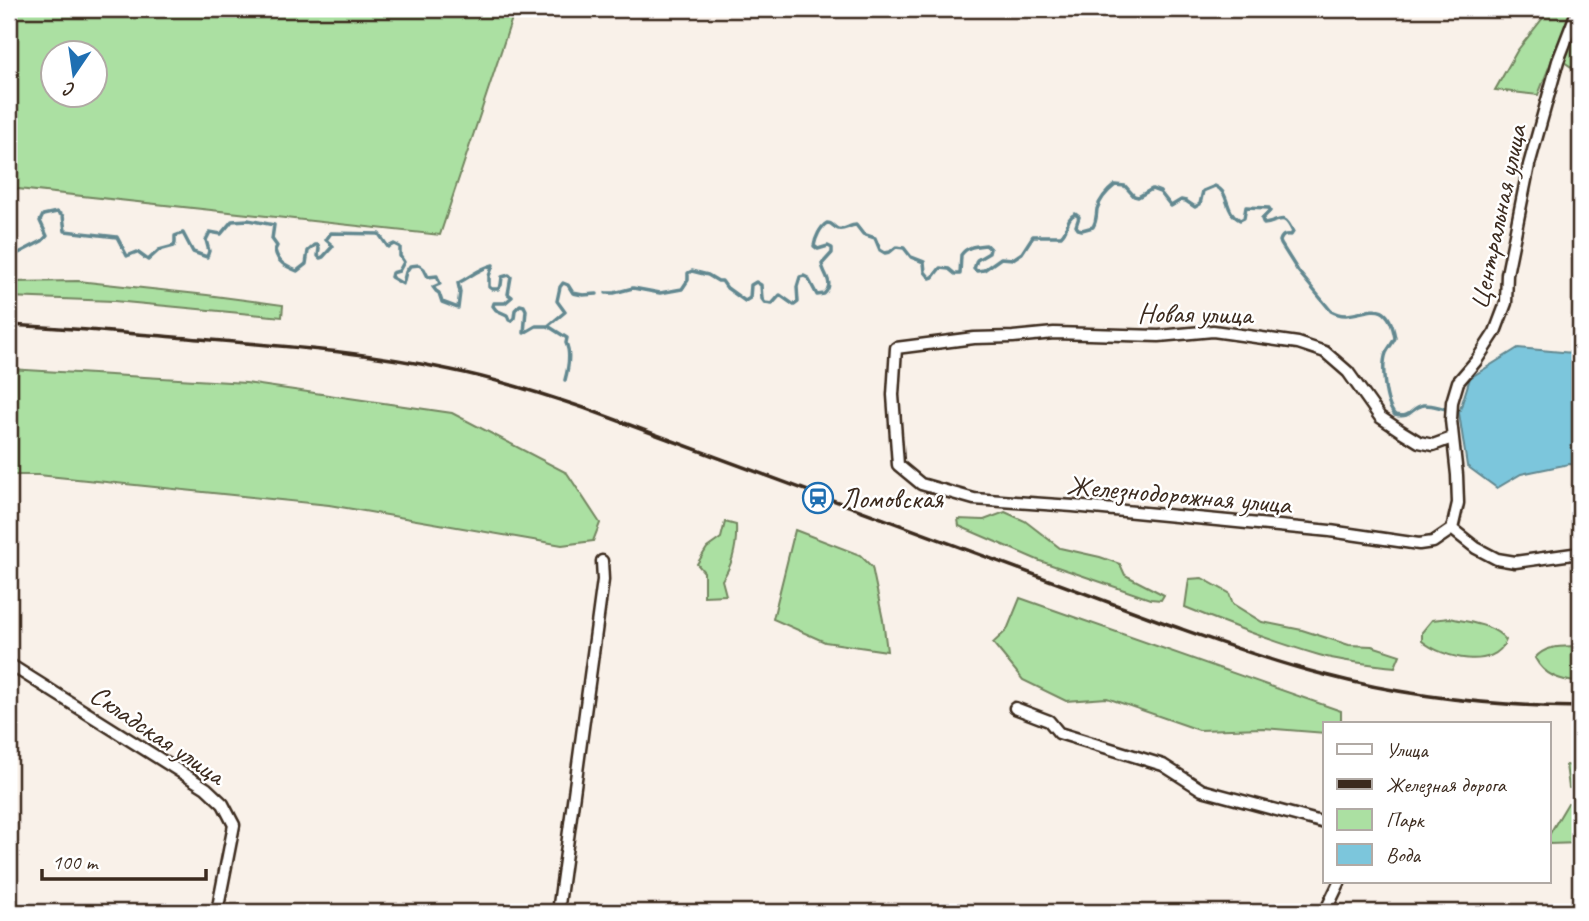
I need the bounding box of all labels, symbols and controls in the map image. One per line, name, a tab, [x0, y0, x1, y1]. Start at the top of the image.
north arrow	[38, 38, 108, 108]
text: С	[61, 76, 78, 102]
street label: Центральная улица	[1461, 120, 1534, 312]
street label: Новая улица	[1137, 295, 1255, 332]
street label: Железнодорожная улица	[1065, 467, 1294, 522]
station icon: Ломовская	[801, 481, 835, 515]
place label: Ломовская	[841, 481, 944, 516]
street label: Складская улица	[84, 677, 234, 794]
legend	[1323, 722, 1550, 883]
text: Улица	[1386, 737, 1429, 763]
text: Железная дорога	[1386, 772, 1507, 798]
text: Парк	[1386, 807, 1426, 833]
scale bar	[42, 837, 206, 881]
text: Вода	[1386, 842, 1422, 868]
text: 100 m	[52, 849, 99, 875]

